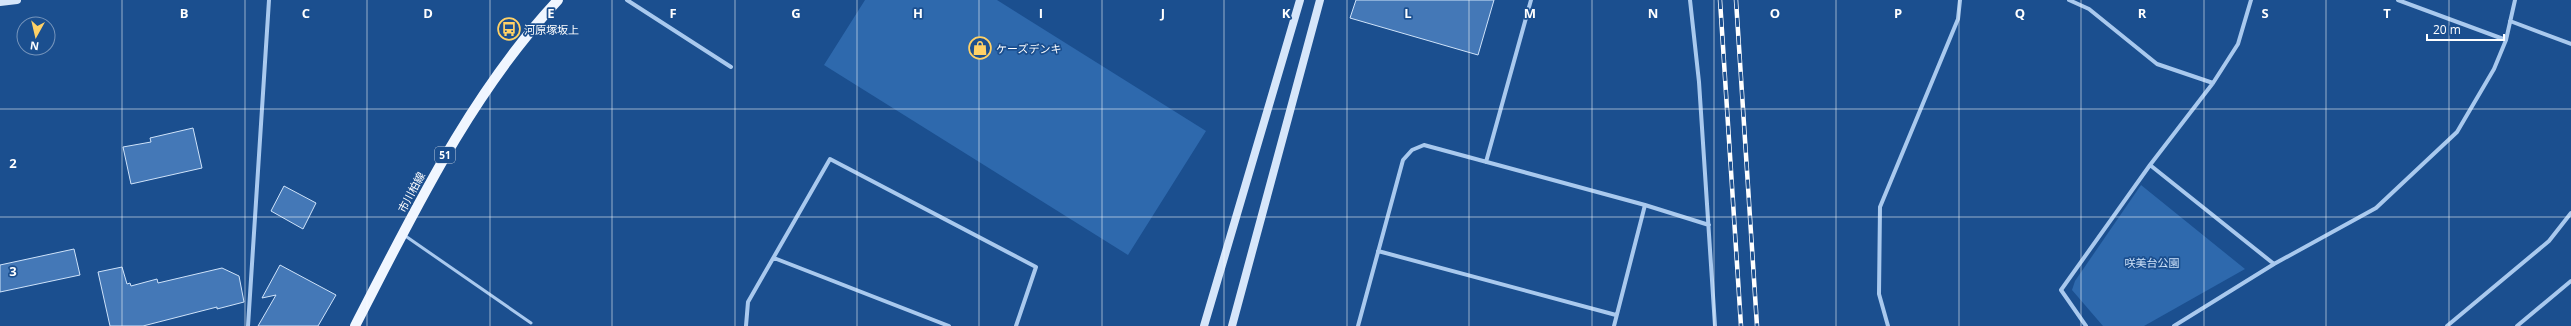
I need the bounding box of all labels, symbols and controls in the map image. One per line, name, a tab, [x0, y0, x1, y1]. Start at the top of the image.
text: B	[180, 4, 189, 22]
text: C	[302, 4, 310, 22]
text: D	[423, 4, 433, 22]
text: E	[547, 4, 555, 22]
text: F	[669, 4, 677, 22]
text: G	[791, 4, 801, 22]
text: H	[913, 4, 923, 22]
text: I	[1039, 4, 1043, 22]
text: J	[1160, 4, 1165, 22]
text: K	[1282, 4, 1291, 22]
text: L	[1404, 4, 1412, 22]
text: M	[1524, 4, 1536, 22]
text: N	[1648, 4, 1658, 22]
text: O	[1770, 4, 1780, 22]
text: P	[1894, 4, 1902, 22]
text: Q	[2015, 4, 2025, 22]
text: R	[2138, 4, 2147, 22]
text: S	[2261, 4, 2269, 22]
text: T	[2383, 4, 2391, 22]
north arrow	[16, 16, 56, 56]
bus stop icon: 河原塚坂上	[496, 16, 522, 42]
scale bar	[2427, 16, 2504, 42]
text: 20 m	[2433, 21, 2461, 38]
place label: 河原塚坂上	[524, 22, 579, 37]
shop icon: ケーズデンキ	[967, 35, 993, 61]
text: N	[29, 38, 40, 54]
place label: ケーズデンキ	[996, 41, 1061, 56]
road number: 51	[435, 147, 455, 163]
text: 2	[9, 154, 17, 172]
street label: 市川柏線	[394, 169, 428, 215]
park label: 咲美台公園	[2125, 255, 2180, 270]
text: 3	[9, 262, 17, 280]

